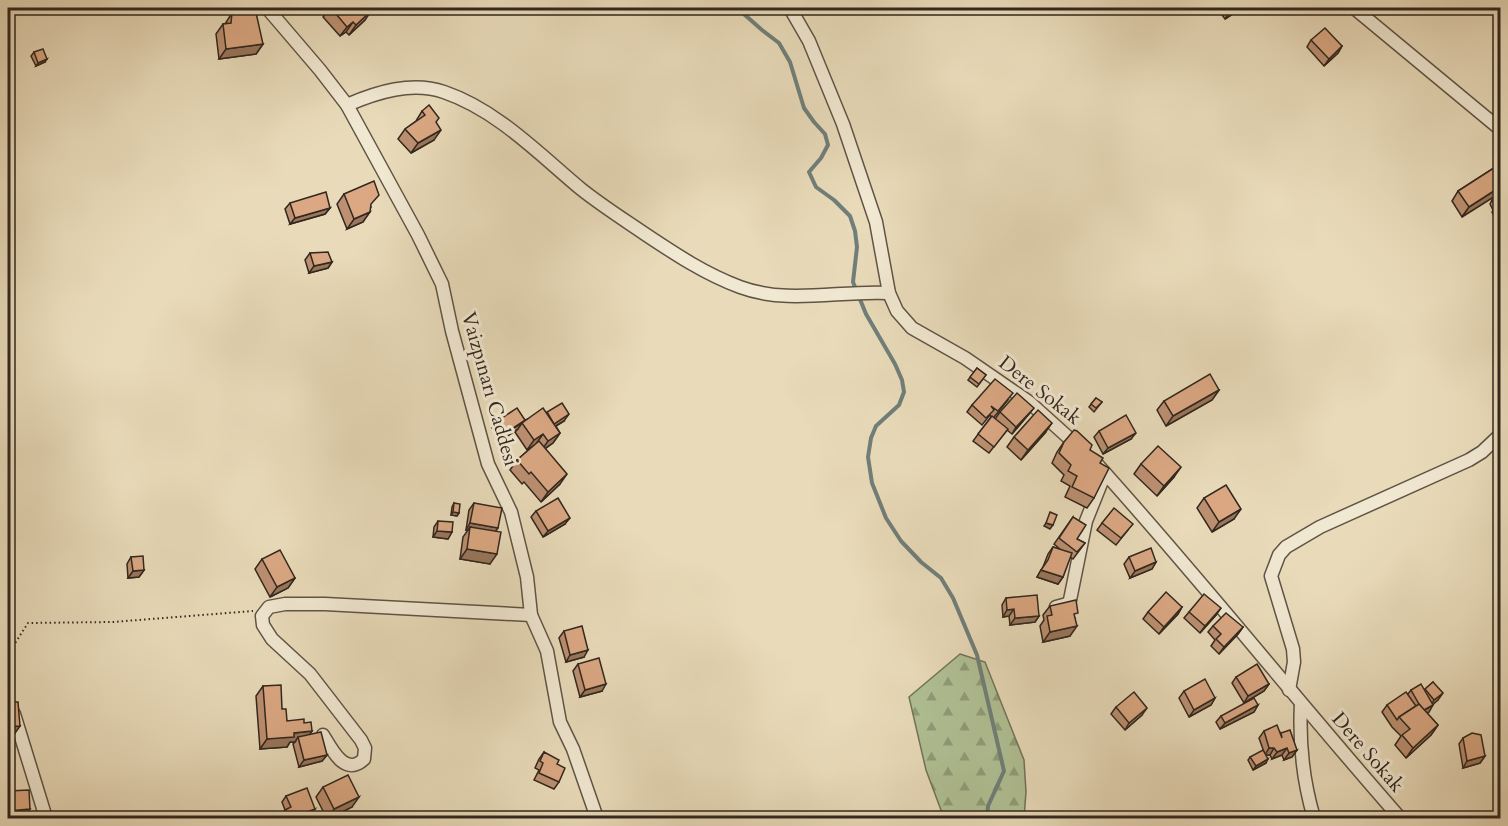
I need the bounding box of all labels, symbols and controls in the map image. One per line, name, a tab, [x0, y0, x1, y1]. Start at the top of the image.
street label: Vaizpınarı Caddesi	[455, 309, 525, 470]
street label: Dere Sokak	[993, 349, 1087, 431]
street label: Dere Sokak	[1326, 706, 1411, 798]

